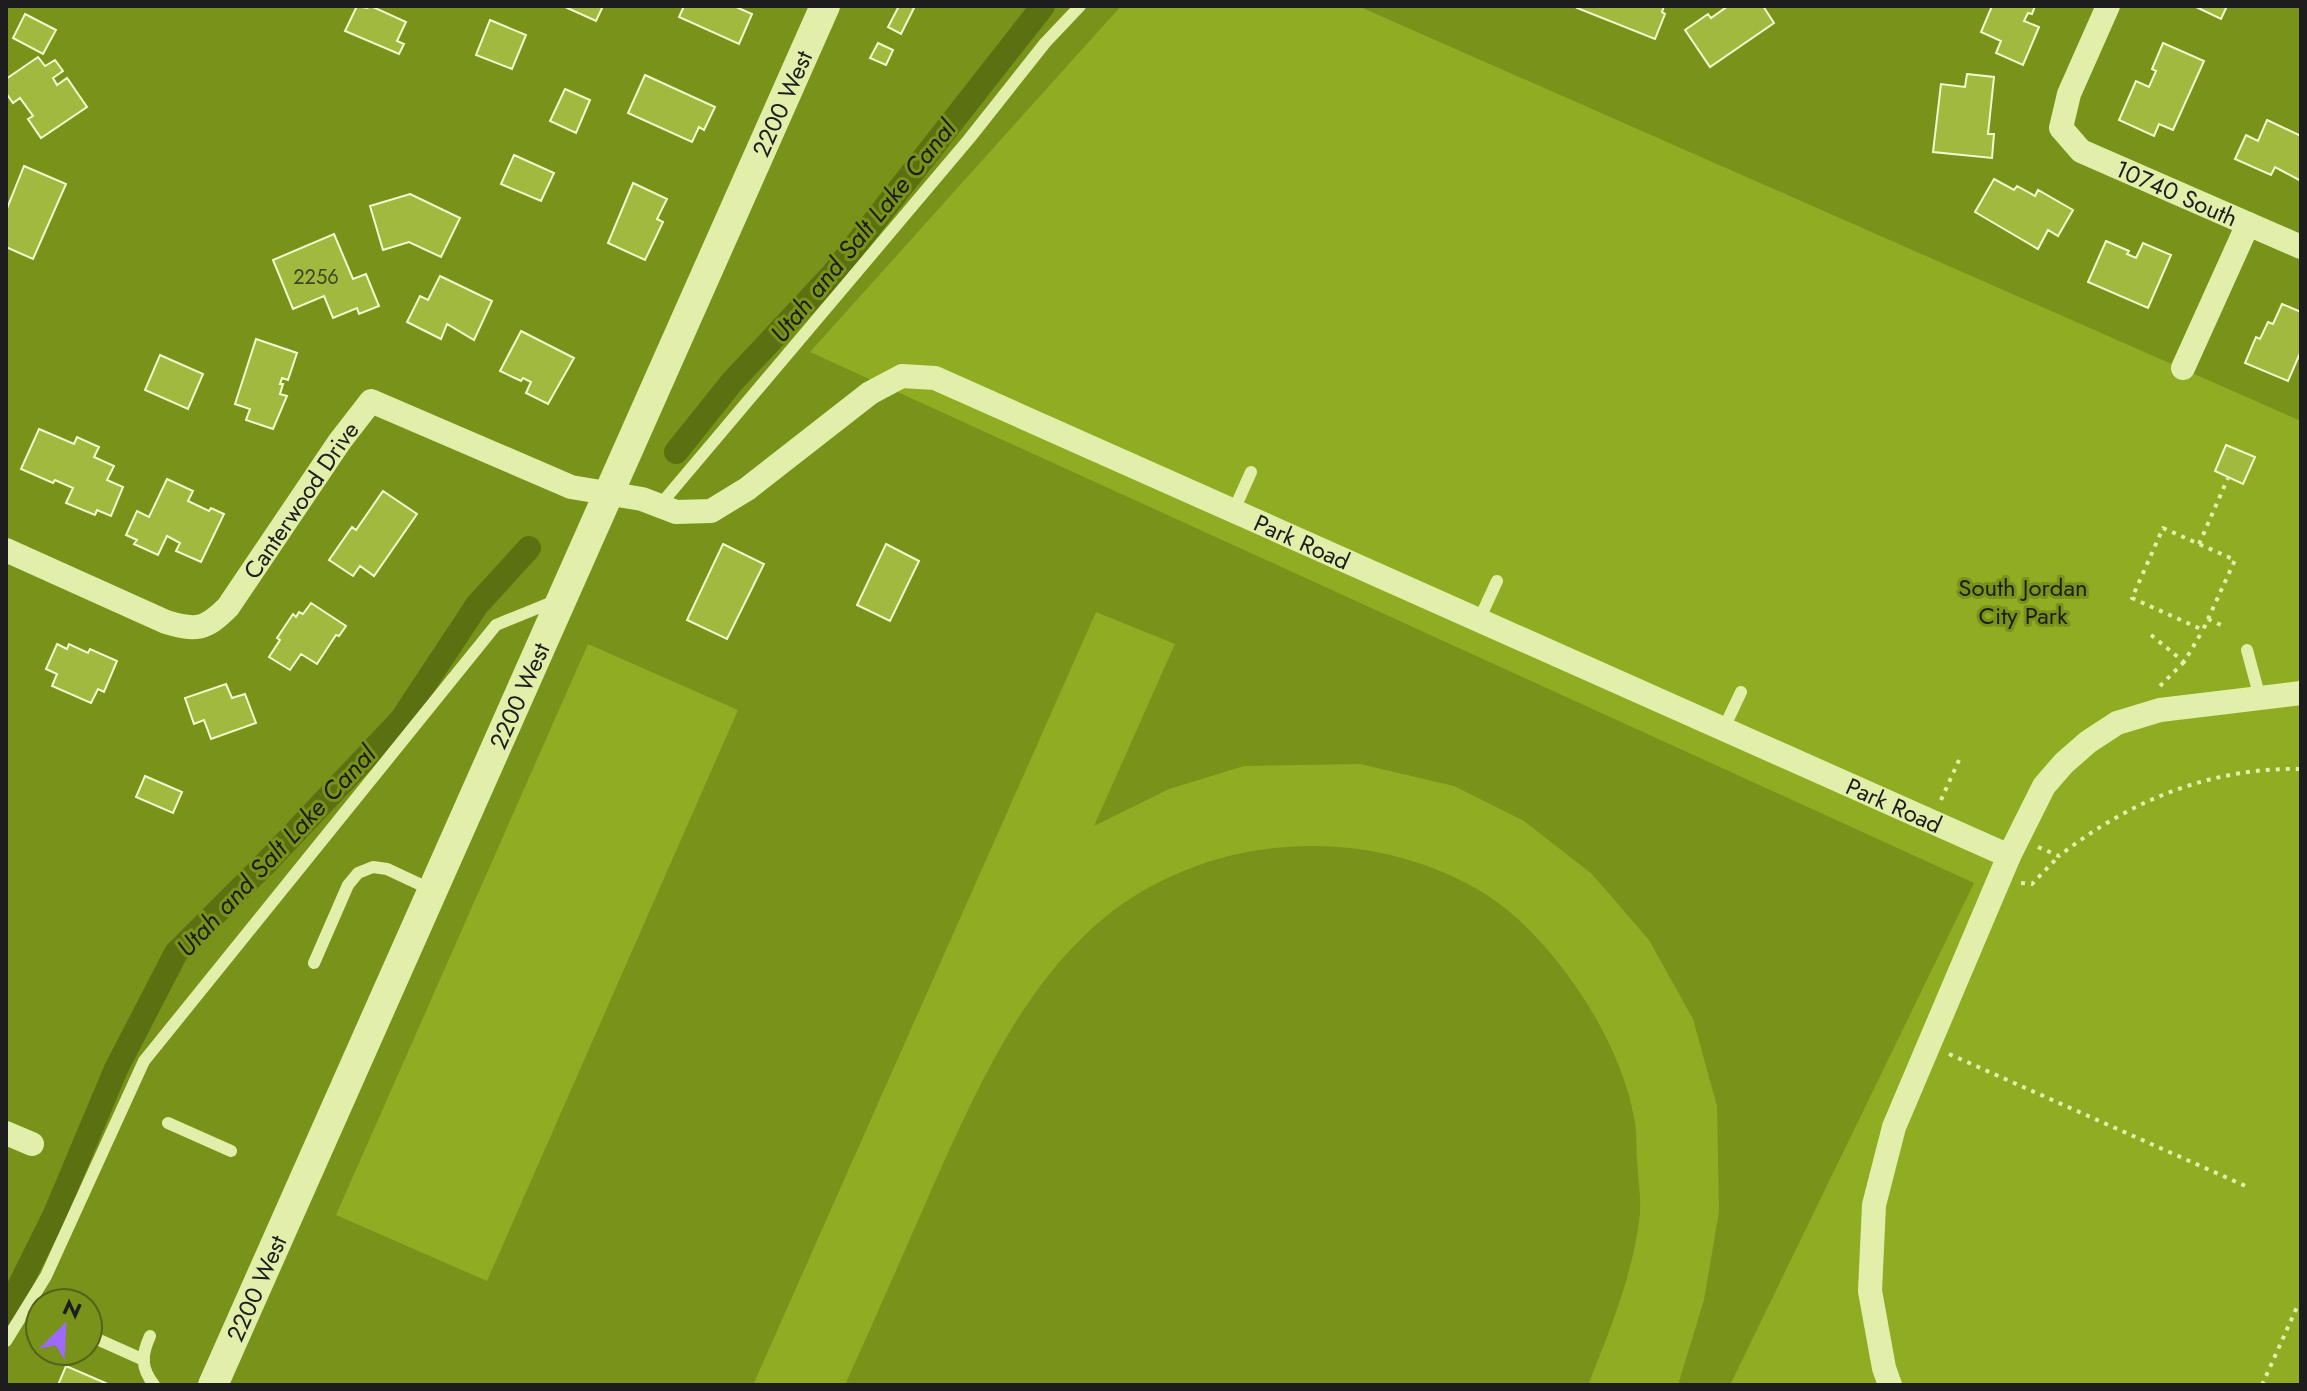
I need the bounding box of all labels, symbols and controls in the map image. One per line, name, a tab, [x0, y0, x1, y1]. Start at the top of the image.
street label: 2200 West	[743, 45, 821, 162]
water label: Utah and Salt Lake Canal	[761, 110, 966, 351]
street label: 10740 South	[2110, 151, 2244, 235]
house number: 2256	[293, 263, 339, 292]
street label: Canterwood Drive	[234, 413, 367, 586]
street label: Park Road	[1249, 505, 1356, 578]
park label: South Jordan City Park	[1958, 570, 2088, 633]
street label: 2200 West	[480, 637, 558, 755]
water label: Utah and Salt Lake Canal	[168, 736, 385, 965]
street label: Park Road	[1841, 768, 1948, 842]
street label: 2200 West	[217, 1229, 295, 1347]
north arrow	[24, 1287, 104, 1367]
text: N	[58, 1291, 87, 1327]

